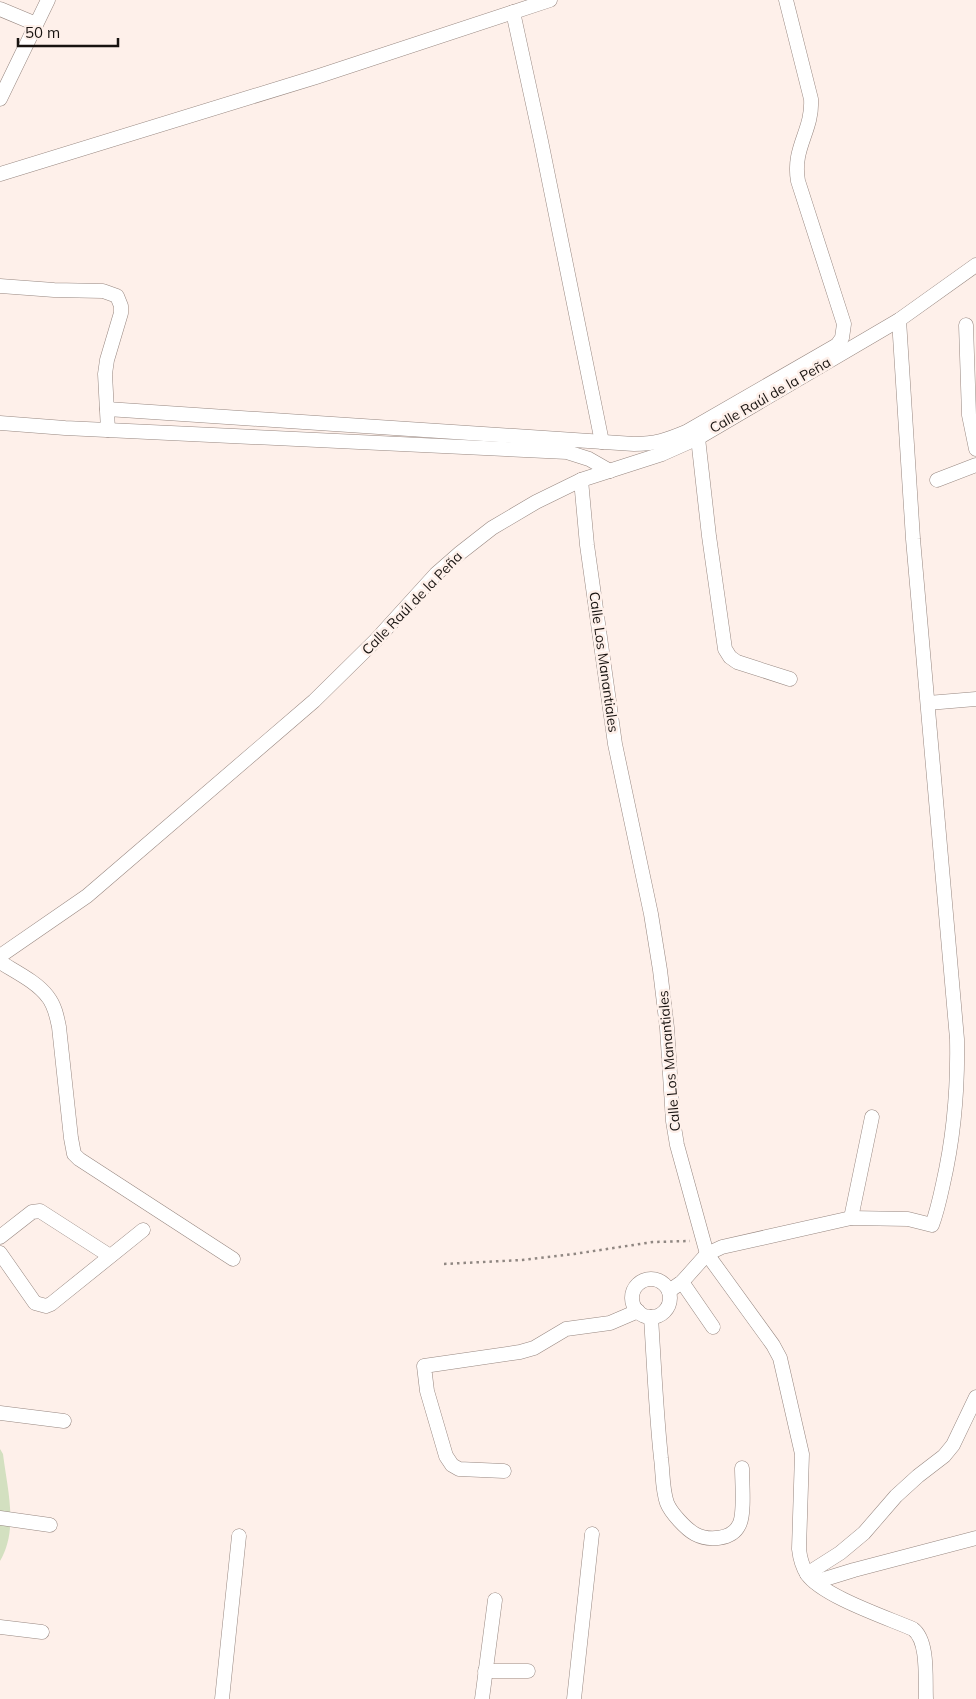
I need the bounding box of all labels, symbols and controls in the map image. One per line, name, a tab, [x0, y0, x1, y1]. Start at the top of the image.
scale bar	[18, 15, 118, 47]
text: 50 m	[25, 23, 60, 42]
street label: Calle Raúl de la Peña	[706, 353, 834, 437]
street label: Calle Raúl de la Peña	[358, 548, 466, 658]
street label: Calle Los Manantiales	[585, 591, 623, 733]
street label: Calle Los Manantiales	[654, 990, 684, 1132]

